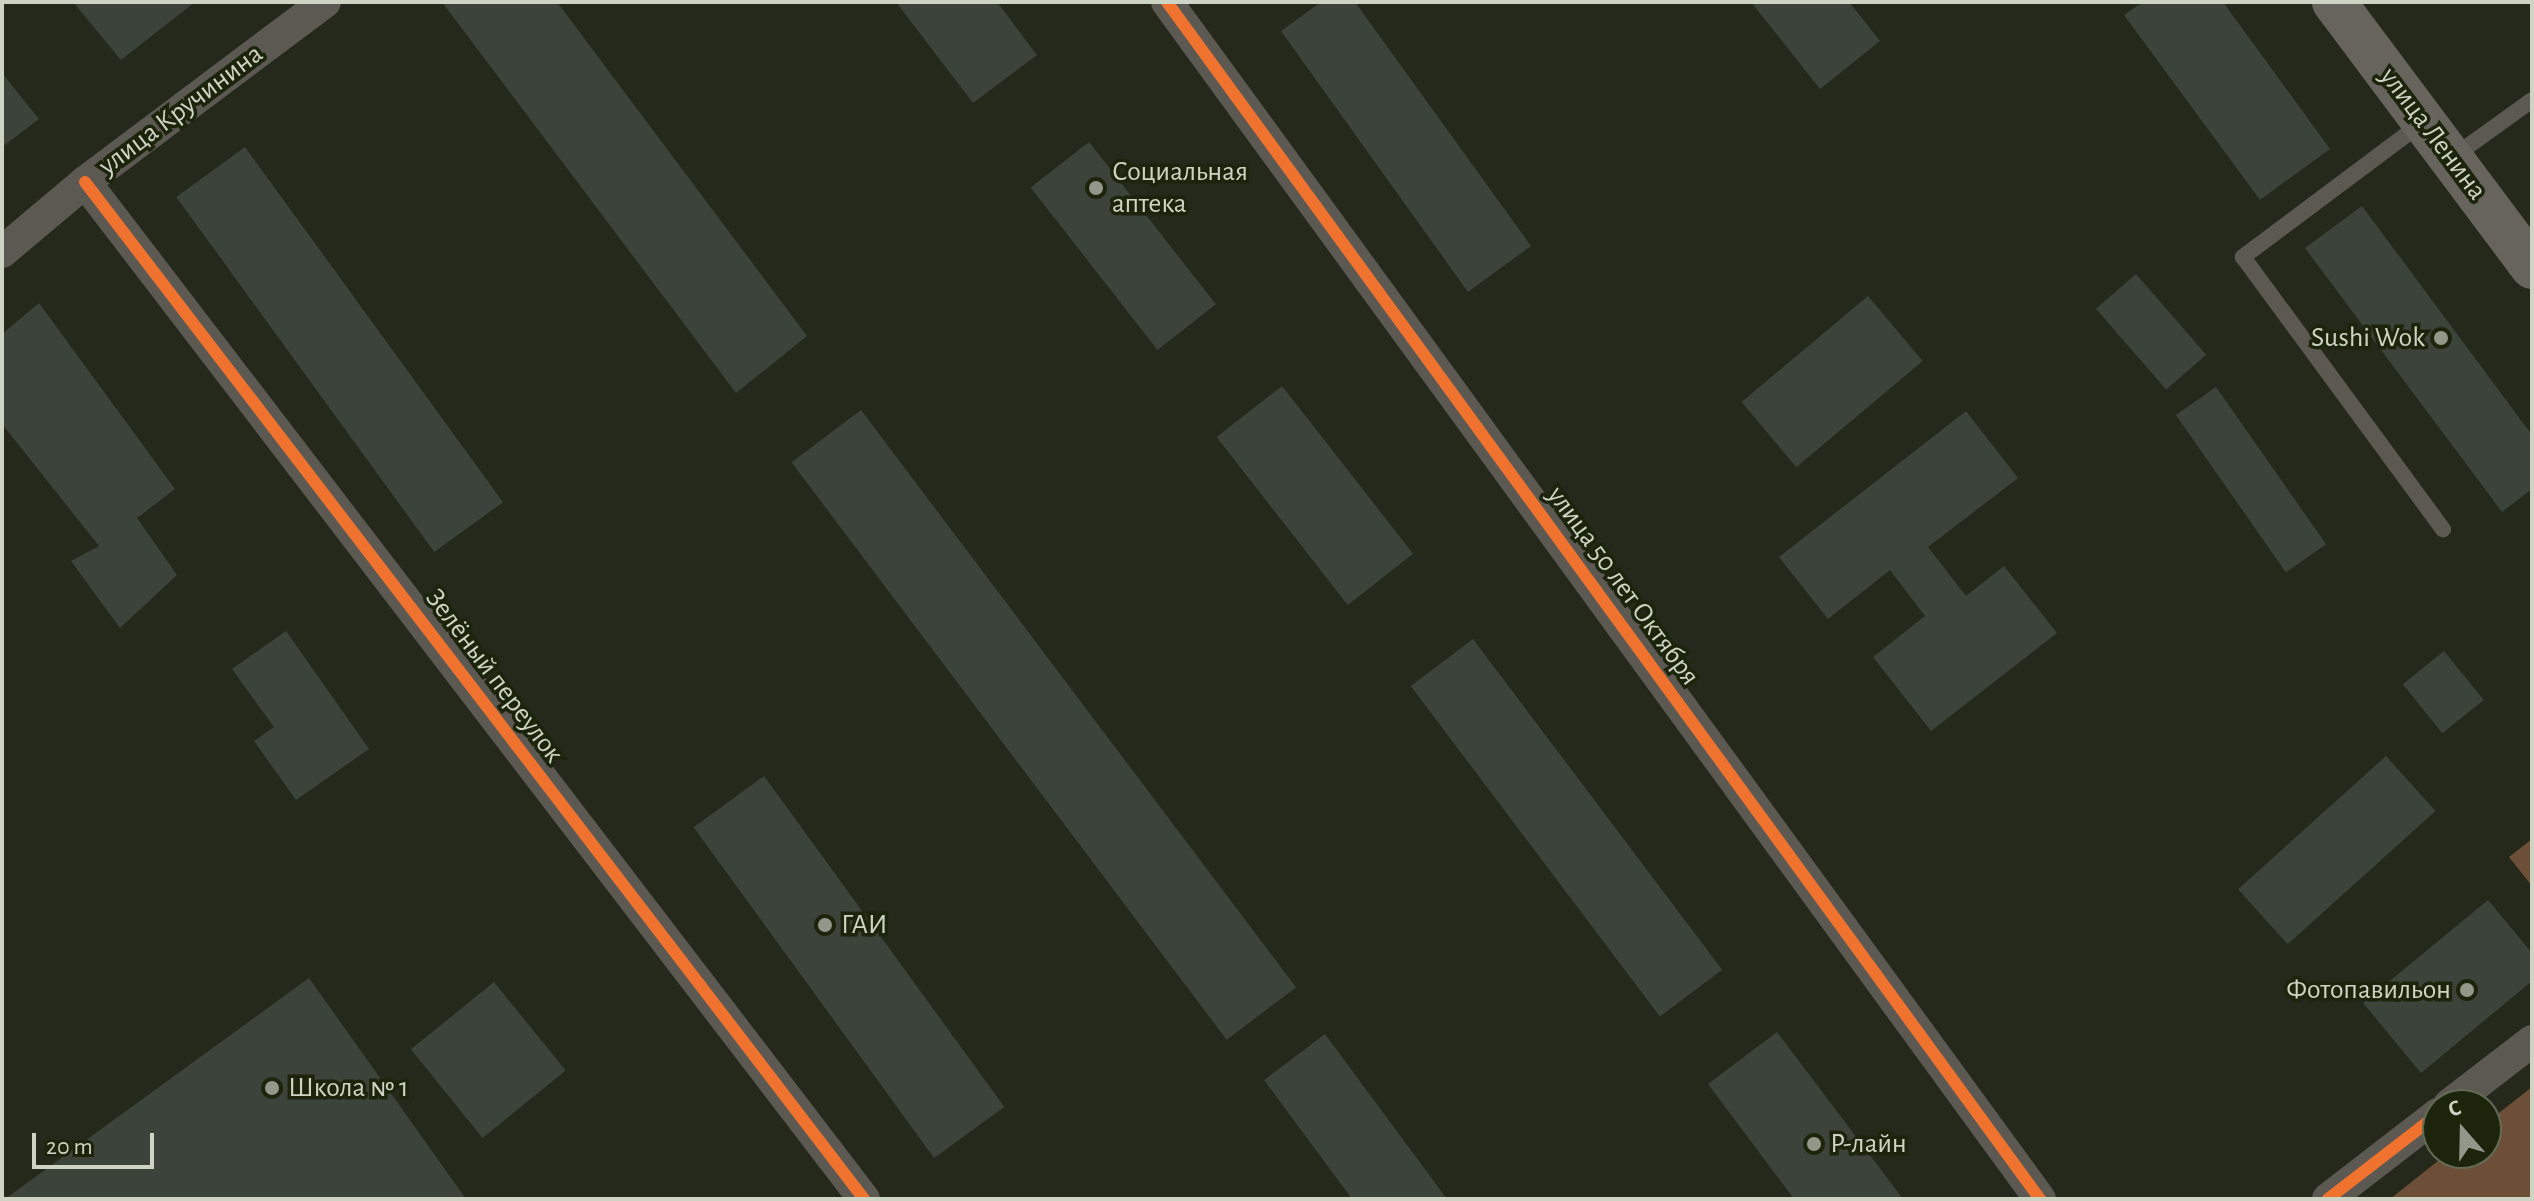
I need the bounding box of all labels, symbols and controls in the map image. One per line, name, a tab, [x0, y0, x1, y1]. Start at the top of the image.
street label: улица Кручинина	[92, 37, 270, 183]
street label: улица Ленина	[2372, 61, 2494, 207]
place label: Социальная аптека	[1112, 155, 1248, 221]
marker: Социальная аптека	[1087, 179, 1105, 197]
place label: Sushi Wok	[2311, 321, 2425, 355]
marker: Sushi Wok	[2432, 329, 2450, 347]
street label: улица 50 лет Октября	[1540, 480, 1706, 692]
street label: Зелёный переулок	[418, 582, 570, 770]
place label: ГАИ	[841, 908, 888, 942]
marker: ГАИ	[816, 916, 834, 934]
place label: Фотопавильон	[2286, 973, 2451, 1007]
marker: Фотопавильон	[2458, 981, 2476, 999]
place label: Школа № 1	[288, 1071, 409, 1105]
marker: Школа № 1	[263, 1079, 281, 1097]
north arrow	[2422, 1089, 2502, 1169]
text: С	[2445, 1096, 2464, 1121]
scale bar	[36, 1117, 158, 1167]
place label: Р-лайн	[1830, 1127, 1907, 1161]
text: 20 m	[46, 1135, 93, 1159]
marker: Р-лайн	[1805, 1135, 1823, 1153]

